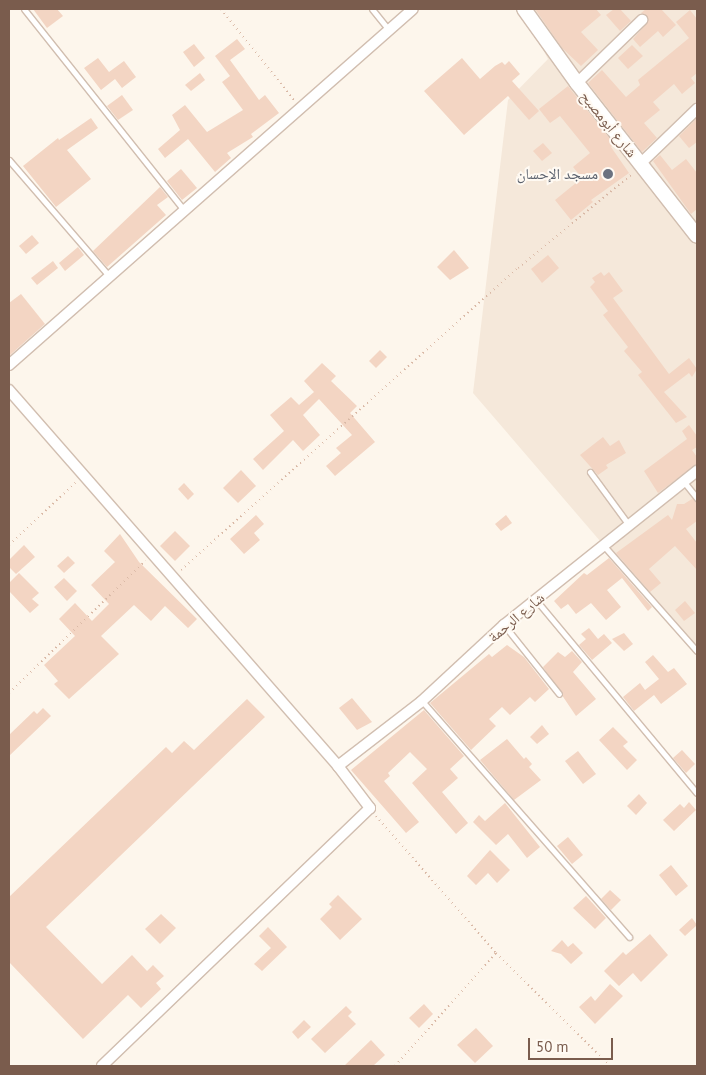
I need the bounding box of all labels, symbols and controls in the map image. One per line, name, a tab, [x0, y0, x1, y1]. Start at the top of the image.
street label: شارع أبومصبح	[577, 87, 641, 161]
place label: مسجد الإحسان	[517, 165, 598, 183]
marker: مسجد الإحسان	[602, 168, 614, 180]
street label: شارع الرحمة	[484, 588, 548, 646]
scale bar	[531, 1028, 616, 1060]
text: 50 m	[536, 1037, 569, 1056]

